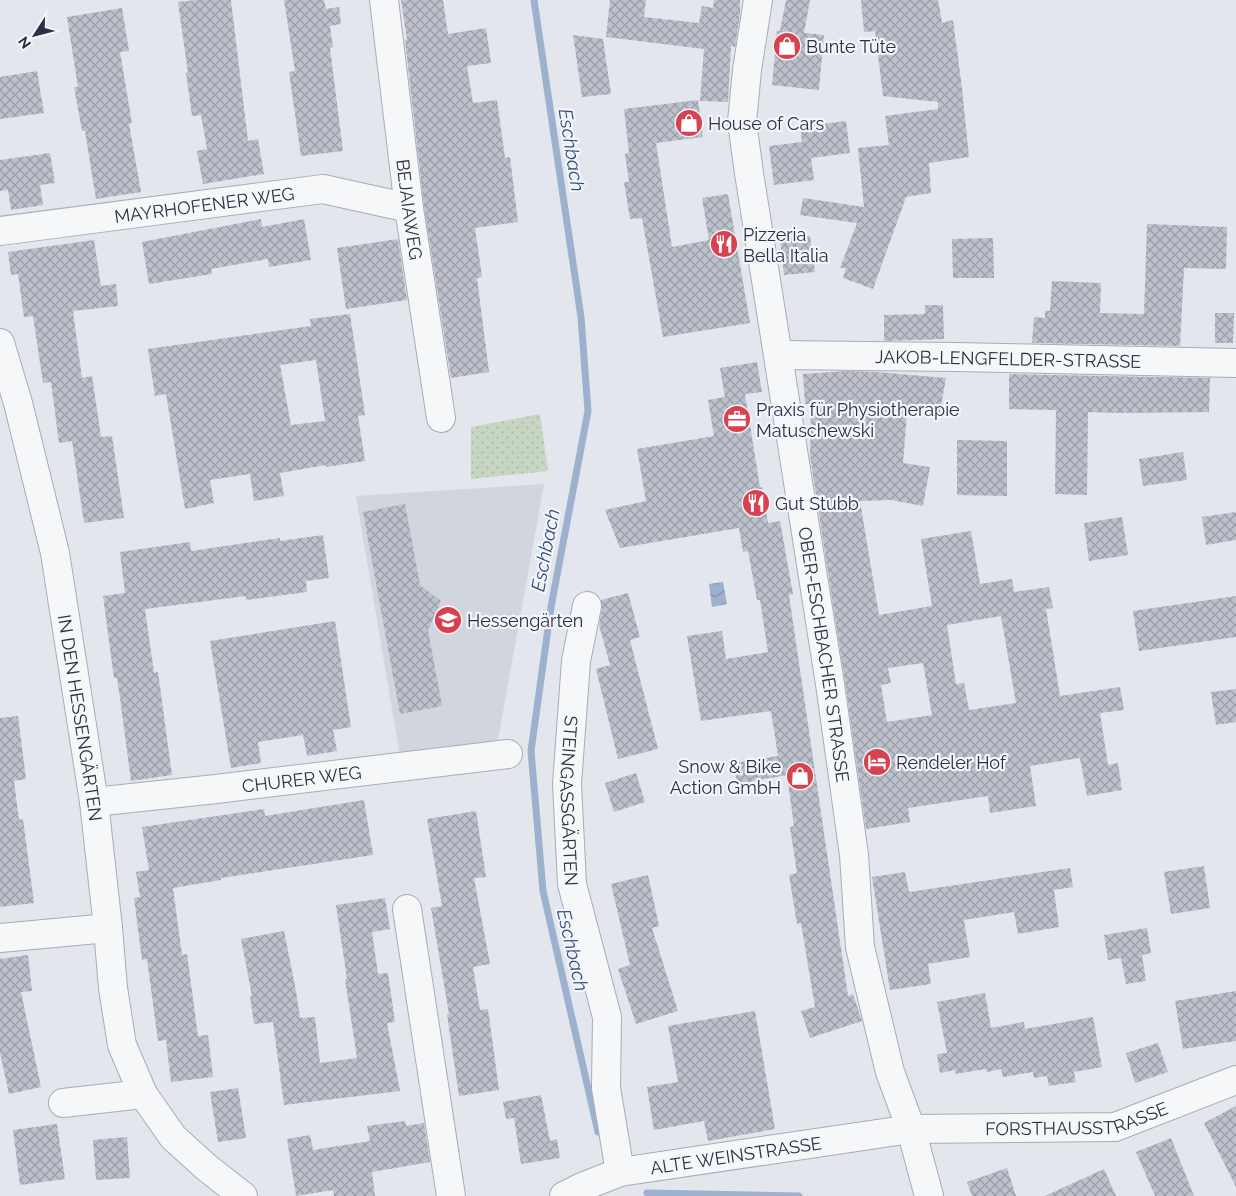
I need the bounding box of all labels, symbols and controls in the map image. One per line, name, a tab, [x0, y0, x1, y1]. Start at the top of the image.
north arrow	[10, 10, 60, 60]
shop icon: Bunte Tüte	[772, 31, 802, 61]
text: N	[15, 34, 34, 52]
place label: Bunte Tüte	[806, 36, 897, 57]
water label: Eschbach	[555, 107, 589, 193]
shop icon: House of Cars	[674, 108, 704, 138]
place label: House of Cars	[708, 113, 825, 134]
street label: BEJAIAWEG	[393, 158, 427, 261]
street label: MAYRHOFENER WEG	[113, 182, 296, 227]
place label: Pizzeria Bella Italia	[743, 224, 829, 266]
restaurant icon: Pizzeria Bella Italia	[709, 229, 739, 259]
street label: JAKOB-LENGFELDER-STRASSE	[875, 346, 1141, 371]
place label: Praxis für Physiotherapie Matuschewski	[756, 399, 960, 441]
office icon: Praxis für Physiotherapie Matuschewski	[722, 404, 752, 434]
restaurant icon: Gut Stubb	[741, 488, 771, 518]
place label: Gut Stubb	[775, 493, 859, 514]
water label: Eschbach	[526, 507, 564, 593]
street label: OBER-ESCHBACHER STRASSE	[795, 525, 854, 784]
school or university icon: Hessengärten	[433, 605, 463, 635]
place label: Hessengärten	[467, 610, 583, 631]
street label: IN DEN HESSENGÄRTEN	[54, 613, 107, 822]
street label: STEINGASSGÄRTEN	[556, 715, 583, 886]
hotel icon: Rendeler Hof	[862, 747, 892, 777]
place label: Rendeler Hof	[896, 752, 1007, 773]
place label: Snow & Bike Action GmbH	[670, 756, 781, 798]
street label: CHURER WEG	[241, 761, 363, 796]
shop icon: Snow & Bike Action GmbH	[785, 761, 815, 791]
water label: Eschbach	[553, 907, 593, 993]
street label: FORSTHAUSSTRASSE	[985, 1097, 1171, 1139]
street label: ALTE WEINSTRASSE	[649, 1132, 823, 1178]

